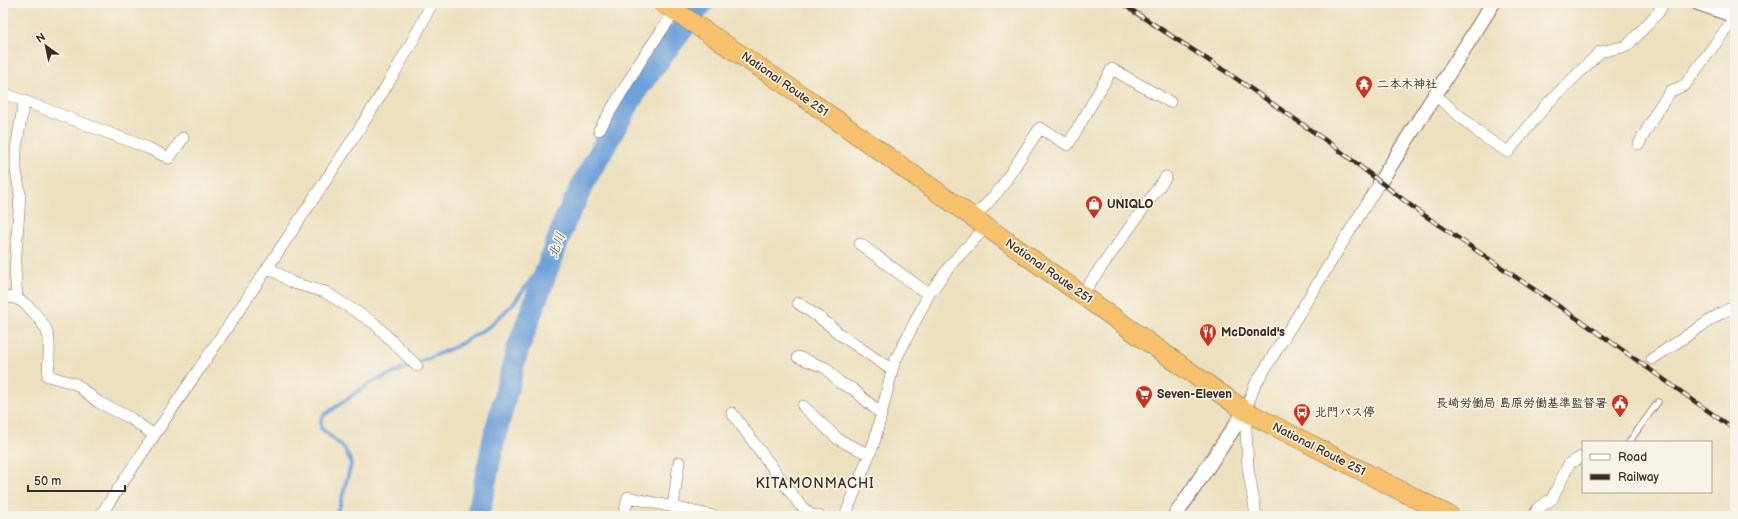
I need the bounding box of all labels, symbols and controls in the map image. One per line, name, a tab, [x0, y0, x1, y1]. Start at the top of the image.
north arrow	[26, 26, 66, 66]
text: N	[34, 30, 48, 46]
street label: National Route 251	[738, 49, 831, 120]
temple icon: 二本木神社	[1354, 74, 1374, 99]
place label: 二本木神社	[1377, 77, 1437, 92]
shop icon: UNIQLO	[1084, 194, 1104, 219]
place label: UNIQLO	[1107, 197, 1153, 212]
water label: 北川	[545, 230, 569, 260]
street label: National Route 251	[1002, 236, 1095, 307]
restaurant icon: McDonald's	[1198, 322, 1218, 347]
place label: McDonald's	[1221, 325, 1285, 340]
supermarket icon: Seven-Eleven	[1134, 384, 1154, 409]
place label: Seven-Eleven	[1157, 387, 1232, 402]
public building icon: 長崎労働局 島原労働基準監督署	[1610, 393, 1630, 418]
place label: 長崎労働局 島原労働基準監督署	[1436, 396, 1607, 411]
bus stop icon: 北門バス停	[1292, 402, 1312, 427]
place label: 北門バス停	[1315, 405, 1375, 420]
street label: National Route 251	[1270, 419, 1368, 479]
legend	[1582, 441, 1712, 493]
text: Road	[1618, 450, 1647, 465]
scale bar	[28, 467, 125, 493]
text: Railway	[1618, 470, 1660, 485]
text: 50 m	[34, 474, 61, 489]
district label: KITAMONMACHI	[756, 475, 874, 492]

